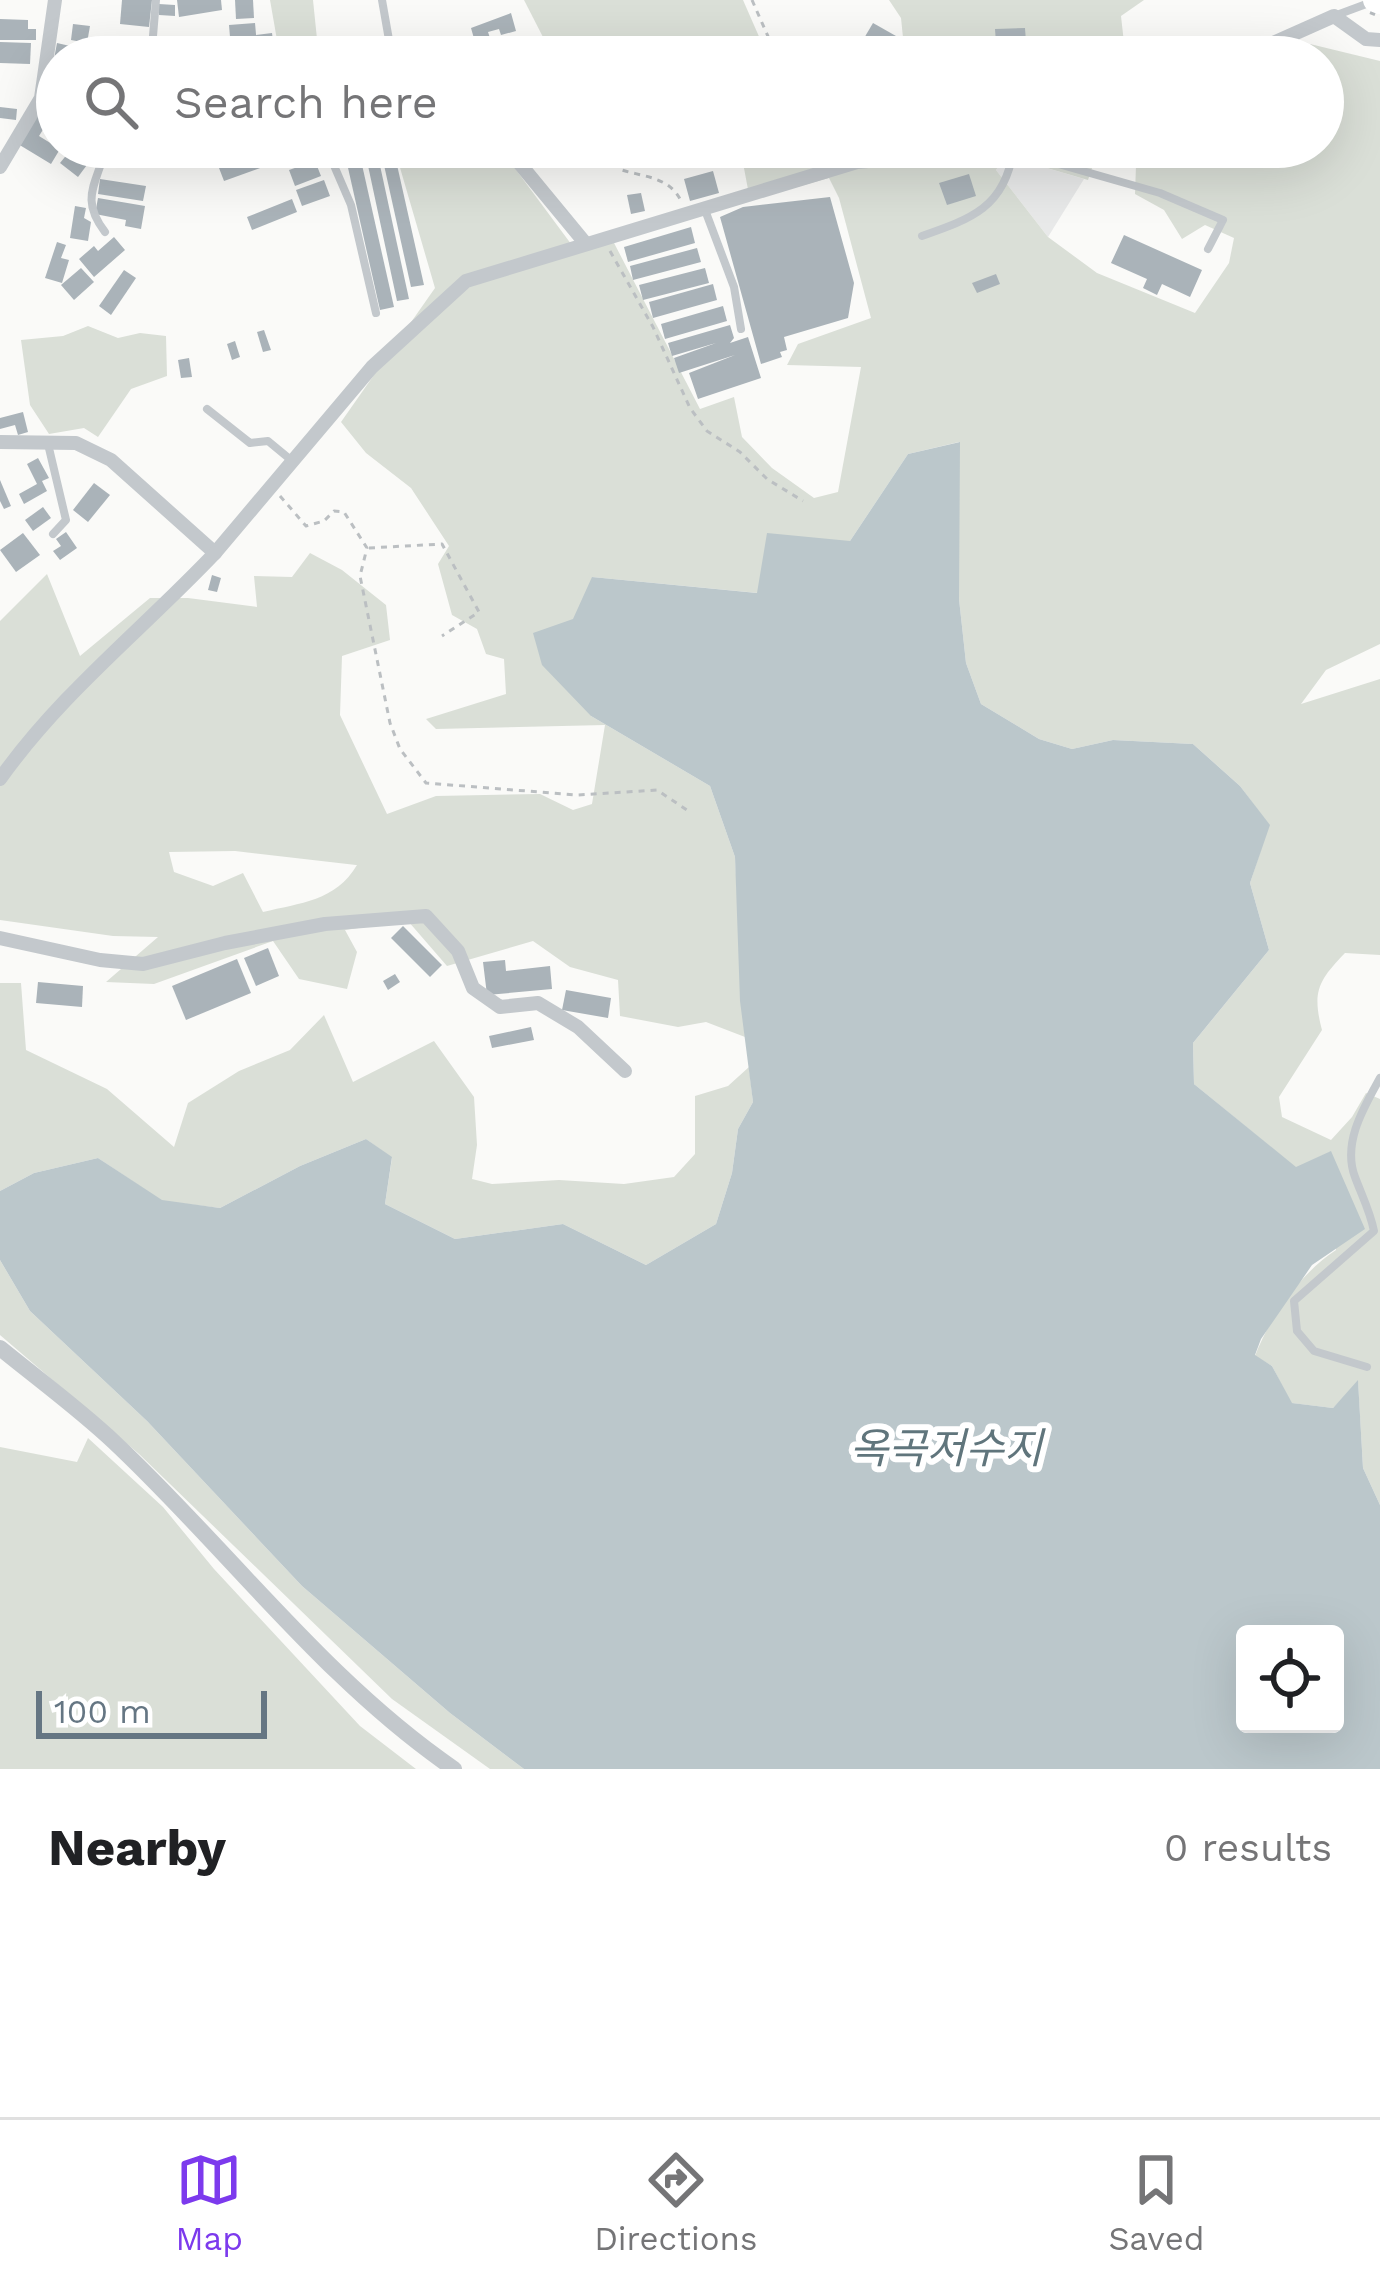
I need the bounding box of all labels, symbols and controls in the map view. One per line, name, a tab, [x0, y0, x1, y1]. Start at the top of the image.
search box	[36, 36, 1344, 168]
icon: search	[78, 69, 144, 135]
text: Search here	[174, 76, 438, 129]
water label: 옥곡저수지	[849, 1424, 1046, 1473]
map controls	[1236, 1625, 1344, 1733]
button: locate	[1236, 1625, 1344, 1733]
scale bar	[36, 1685, 267, 1738]
text: 100 m	[54, 1692, 151, 1731]
text: Nearby	[48, 1818, 226, 1877]
text: 0 results	[1164, 1825, 1332, 1870]
tab: Map	[176, 2147, 243, 2258]
tab: Directions	[594, 2147, 757, 2258]
tab: Saved	[1109, 2147, 1204, 2258]

